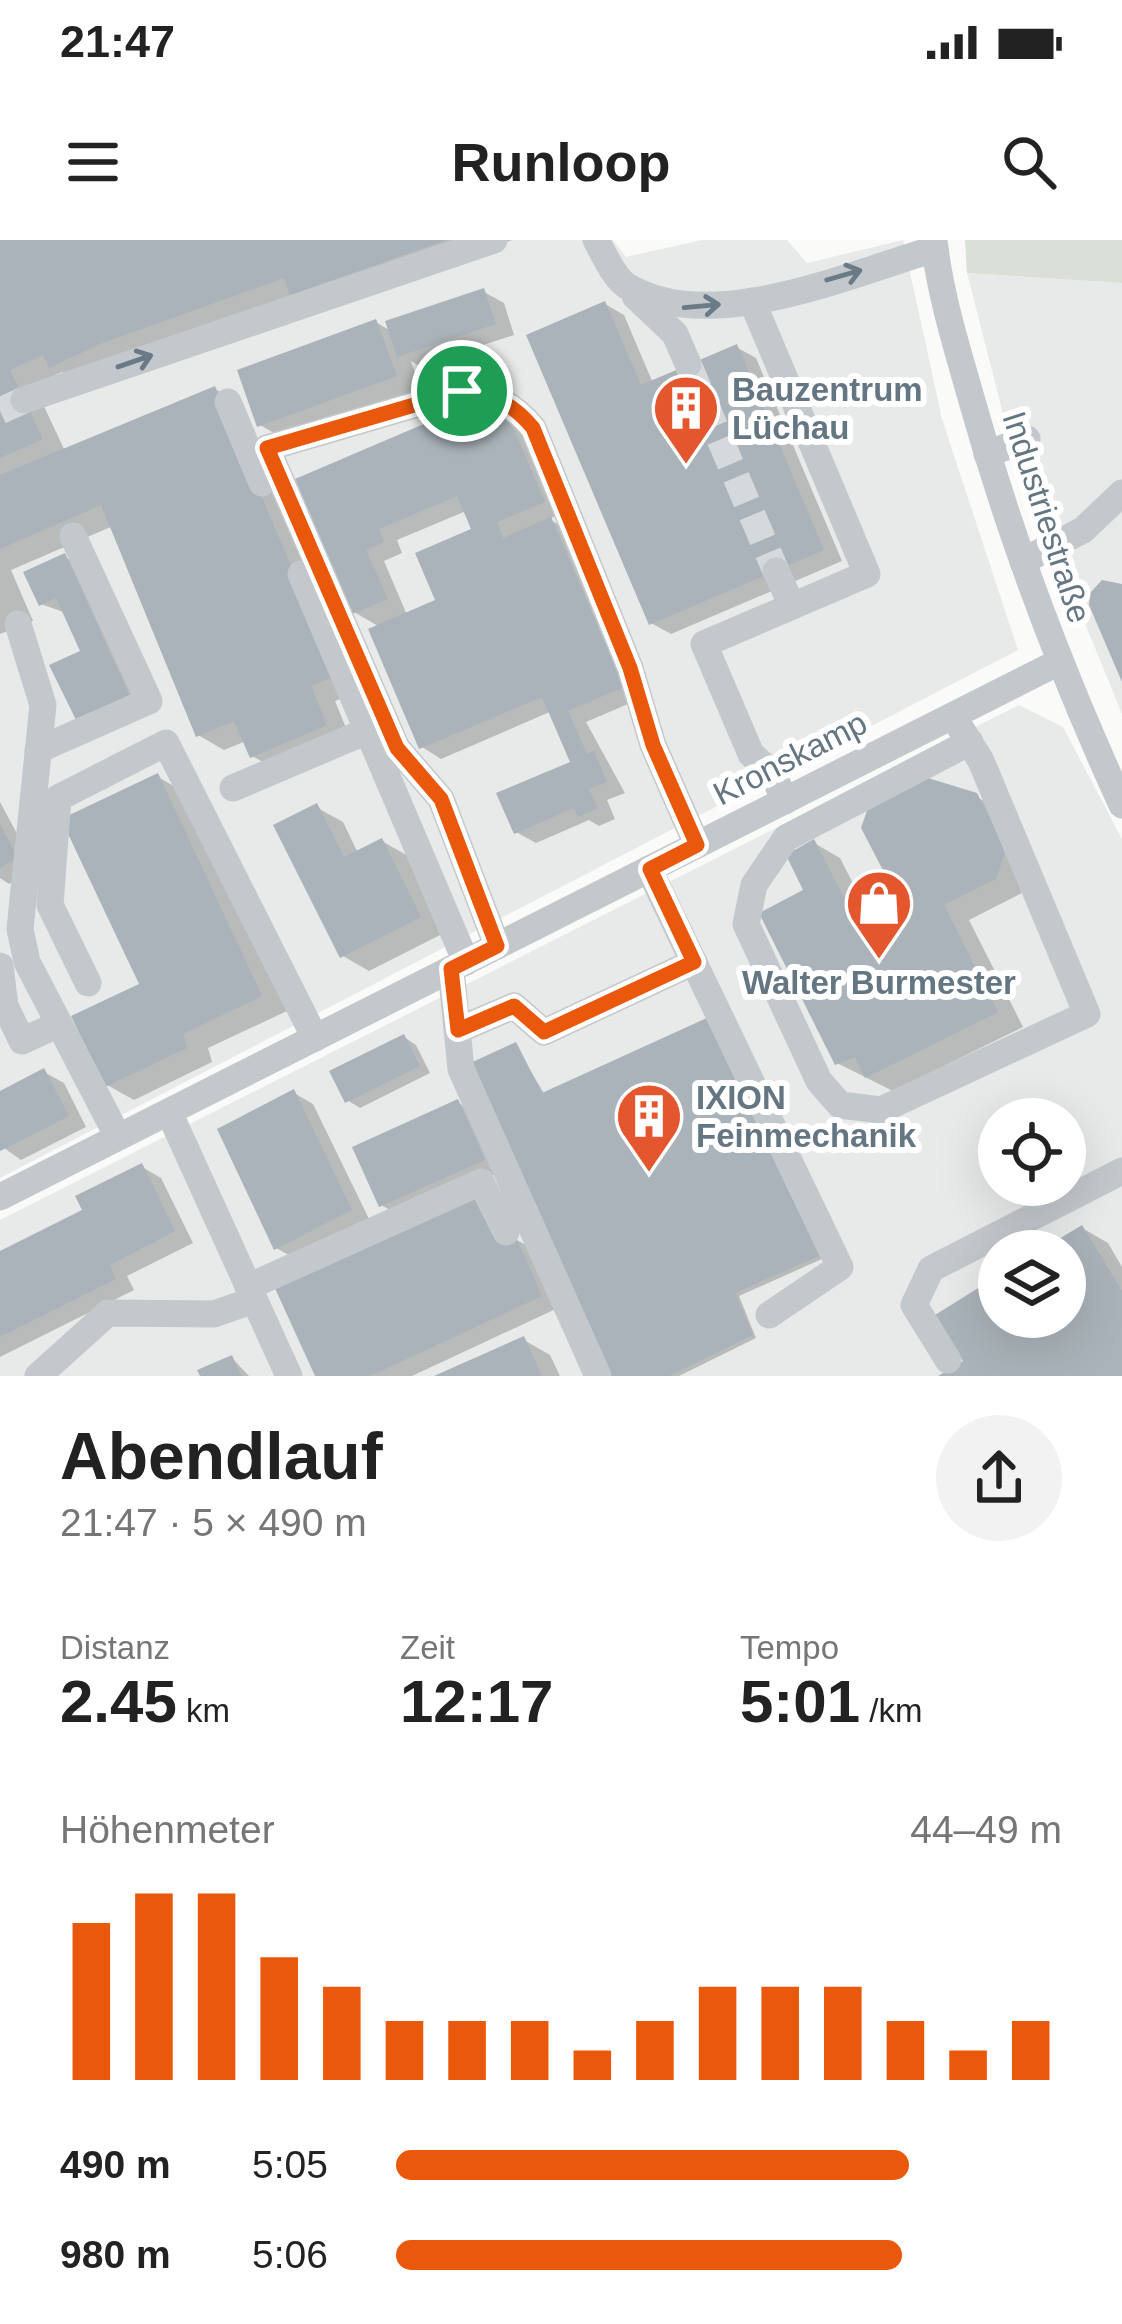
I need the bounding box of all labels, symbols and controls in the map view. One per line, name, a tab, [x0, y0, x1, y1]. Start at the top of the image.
text: 21:47	[60, 16, 175, 67]
icon: menu	[60, 129, 126, 195]
icon: search	[996, 129, 1062, 195]
text: Runloop	[452, 132, 670, 192]
one-way arrow	[824, 263, 862, 285]
one-way arrow	[681, 294, 720, 317]
pin	[411, 340, 513, 442]
one-way arrow	[115, 349, 153, 371]
icon: arrive	[429, 358, 495, 424]
place label: Bauzentrum Lüchau	[732, 371, 923, 446]
building icon: Bauzentrum Lüchau	[651, 373, 721, 467]
street label: Industriestraße	[995, 407, 1099, 627]
street label: Kronskamp	[707, 704, 873, 812]
shop icon: Walter Burmester	[844, 868, 914, 962]
place label: Walter Burmester	[742, 964, 1016, 1001]
place label: IXION Feinmechanik	[696, 1079, 917, 1154]
building icon: IXION Feinmechanik	[614, 1081, 684, 1175]
map controls	[978, 1098, 1086, 1338]
button: locate	[978, 1098, 1086, 1206]
button: layers	[978, 1230, 1086, 1338]
button: share	[936, 1415, 1062, 1541]
text: Abendlauf	[60, 1419, 383, 1493]
text: 21:47 · 5 × 490 m	[60, 1501, 367, 1544]
text: Distanz	[60, 1629, 170, 1666]
text: Zeit	[400, 1629, 455, 1666]
text: Tempo	[740, 1629, 839, 1666]
text: 2.45	[60, 1668, 177, 1735]
text: 12:17	[400, 1668, 553, 1735]
text: 5:01	[740, 1668, 860, 1735]
text: km	[177, 1692, 230, 1729]
text: /km	[860, 1692, 922, 1729]
text: Höhenmeter	[60, 1808, 275, 1851]
text: 44–49 m	[910, 1808, 1062, 1851]
text: 490 m	[60, 2143, 171, 2186]
text: 5:05	[252, 2143, 328, 2186]
text: 980 m	[60, 2233, 171, 2276]
text: 5:06	[252, 2233, 328, 2276]

